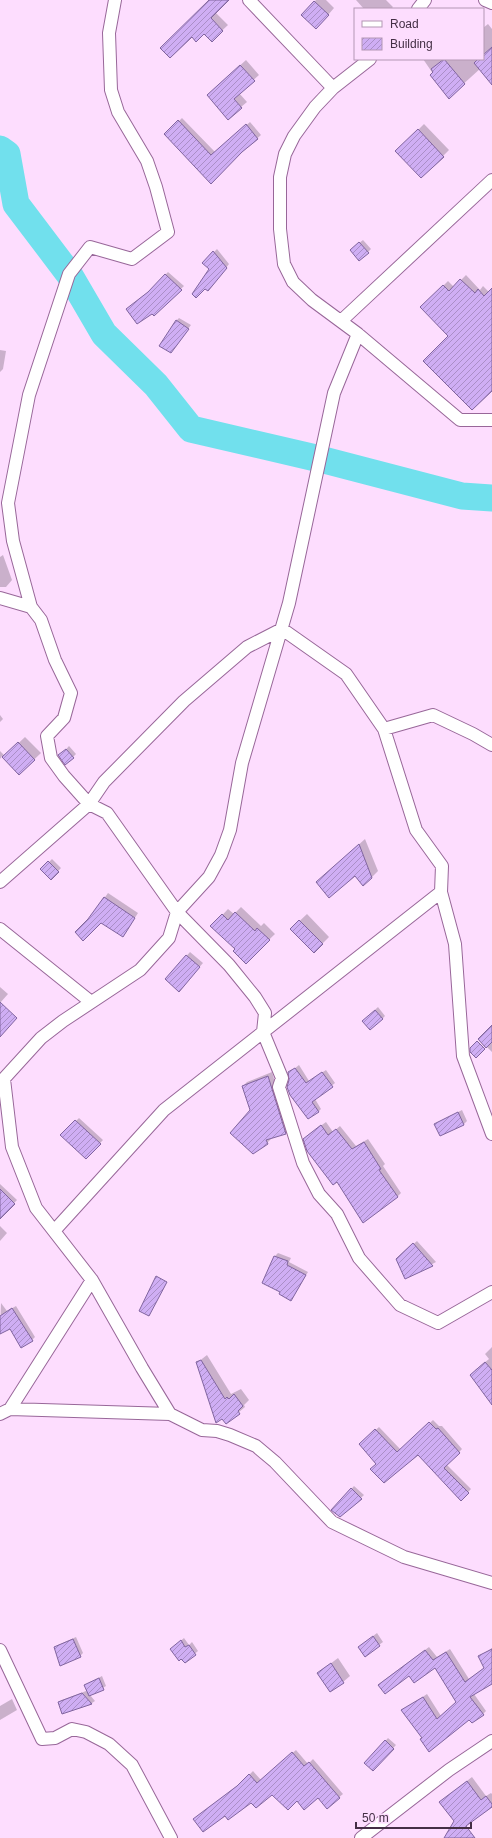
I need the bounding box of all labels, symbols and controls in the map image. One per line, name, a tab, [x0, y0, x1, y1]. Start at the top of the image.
legend	[354, 8, 484, 60]
text: Road	[390, 17, 419, 31]
text: Building	[390, 37, 433, 51]
scale bar	[356, 1804, 471, 1830]
text: 50 m	[362, 1811, 389, 1825]

